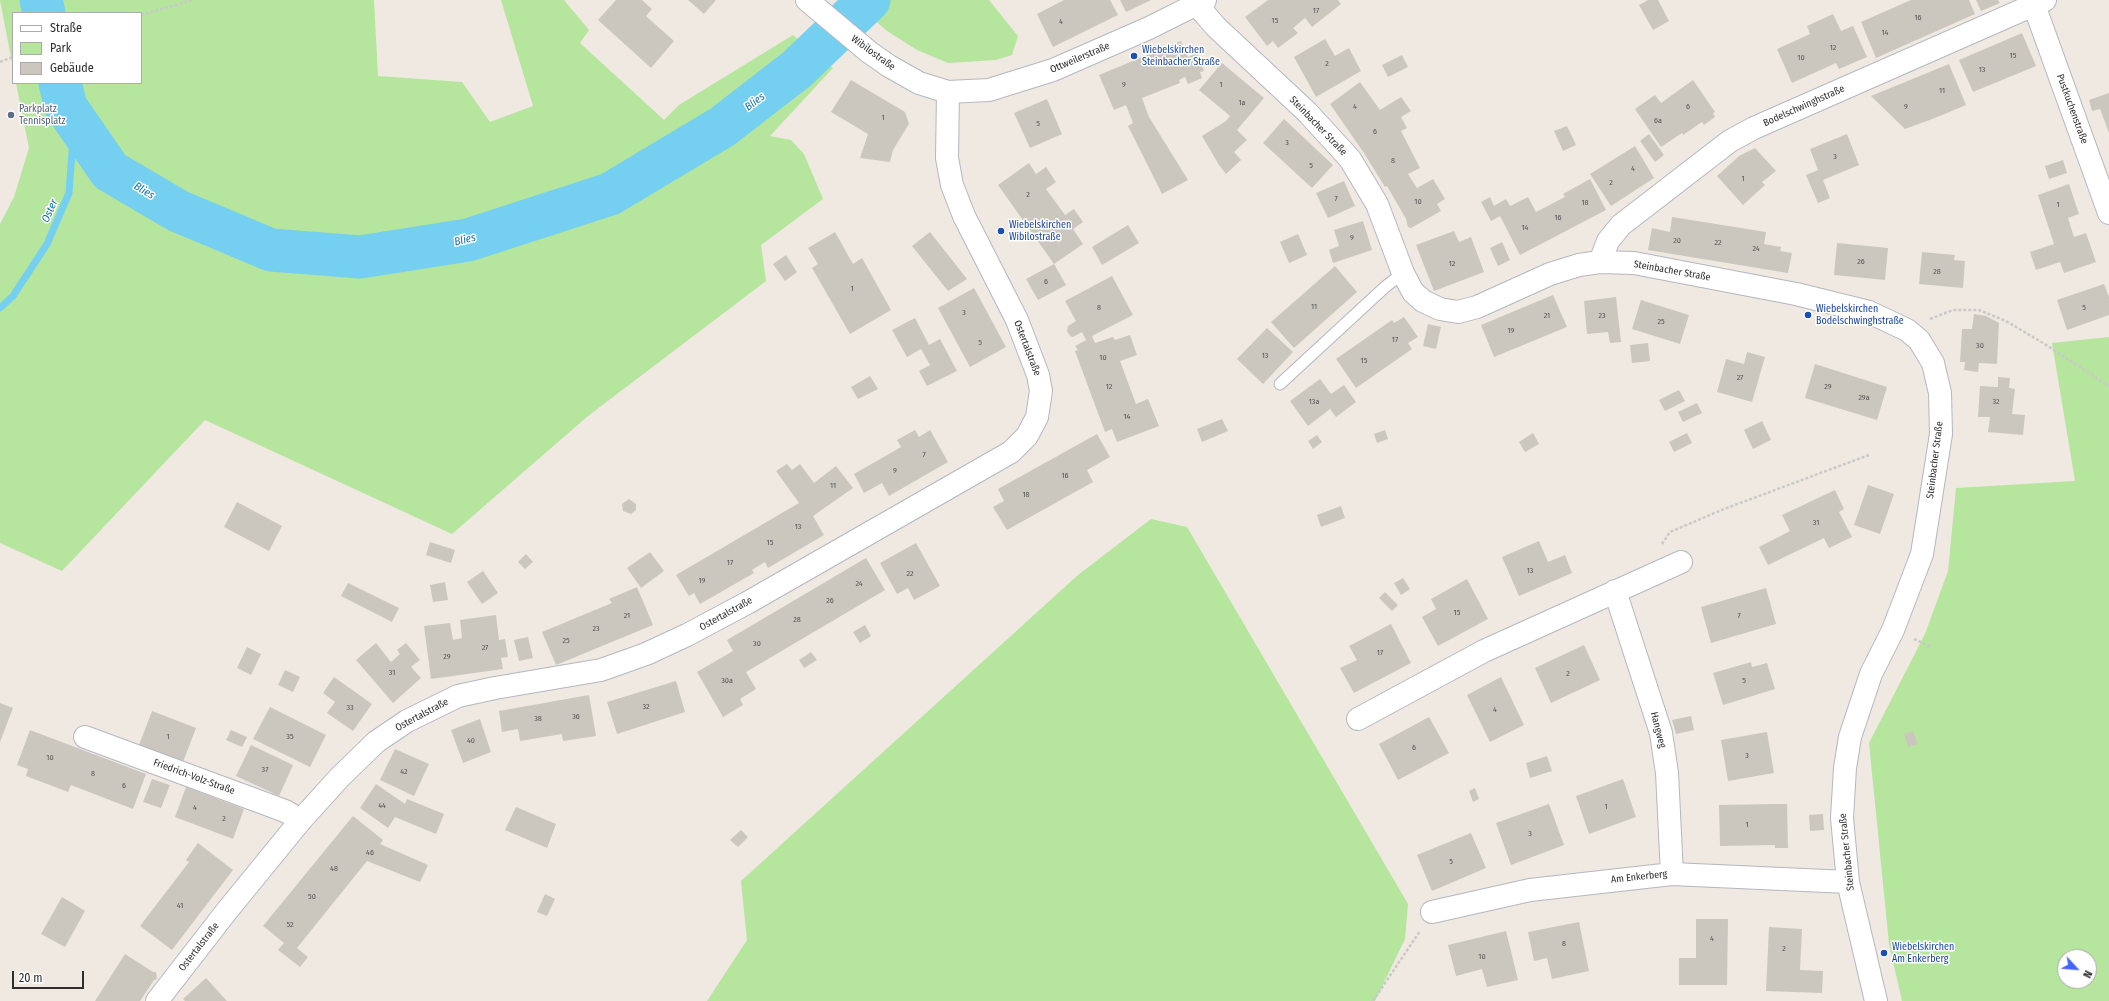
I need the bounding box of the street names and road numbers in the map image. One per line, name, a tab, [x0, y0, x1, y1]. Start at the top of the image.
street label: Wibilostraße	[849, 33, 897, 73]
street label: Ottweilerstraße	[1048, 40, 1112, 76]
street label: Pustkuchenstraße	[2054, 73, 2090, 145]
street label: Bodelschwinghstraße	[1761, 83, 1847, 129]
street label: Steinbacher Straße	[1287, 94, 1349, 158]
street label: Steinbacher Straße	[1633, 258, 1711, 284]
street label: Ostertalstraße	[1011, 318, 1043, 378]
street label: Steinbacher Straße	[1924, 421, 1946, 499]
street label: Ostertalstraße	[697, 595, 755, 633]
street label: Ostertalstraße	[393, 696, 451, 734]
street label: Hangweg	[1648, 711, 1668, 749]
street label: Friedrich-Volz-Straße	[152, 757, 236, 797]
street label: Steinbacher Straße	[1837, 813, 1857, 891]
street label: Am Enkerberg	[1610, 868, 1668, 886]
street label: Ostertalstraße	[176, 920, 222, 974]

